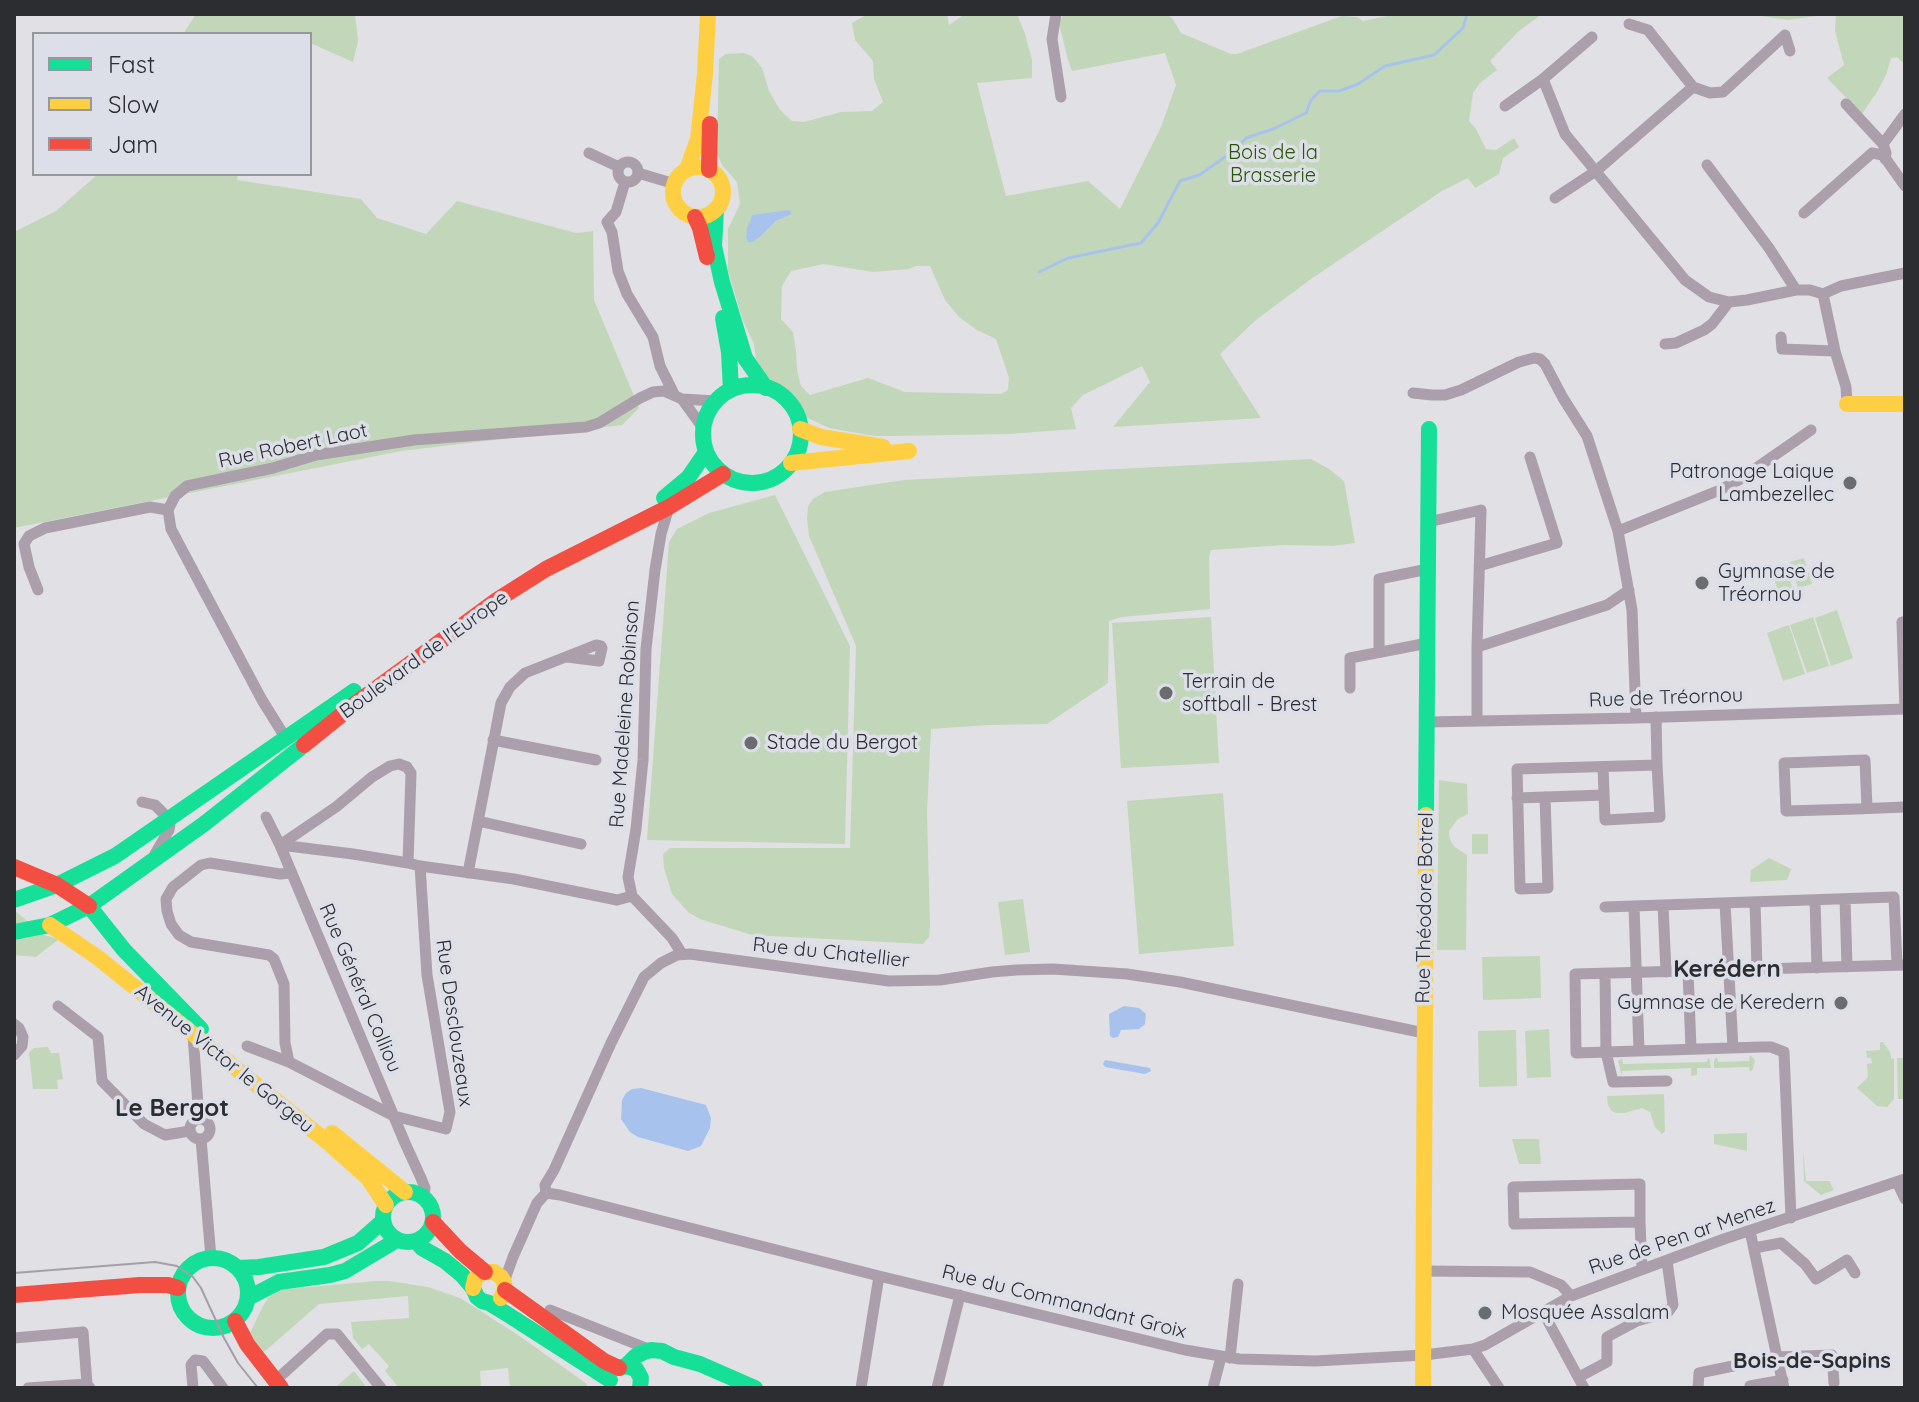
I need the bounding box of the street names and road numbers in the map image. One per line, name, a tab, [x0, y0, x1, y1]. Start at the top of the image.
street label: Rue Robert Laot	[216, 418, 370, 474]
street label: Boulevard de l'Europe	[335, 586, 513, 724]
street label: Rue Madeleine Robinson	[605, 599, 645, 829]
street label: Rue de Tréornou	[1588, 683, 1744, 713]
street label: Rue Théodore Botrel	[1411, 812, 1439, 1004]
street label: Rue Général Colliou	[314, 900, 406, 1076]
street label: Rue du Chatellier	[751, 933, 911, 973]
street label: Rue Desclouzeaux	[430, 938, 478, 1108]
street label: Avenue Victor le Gorgeu	[130, 979, 318, 1139]
street label: Rue de Pen ar Menez	[1586, 1194, 1778, 1280]
street label: Rue du Commandant Groix	[939, 1260, 1189, 1344]

